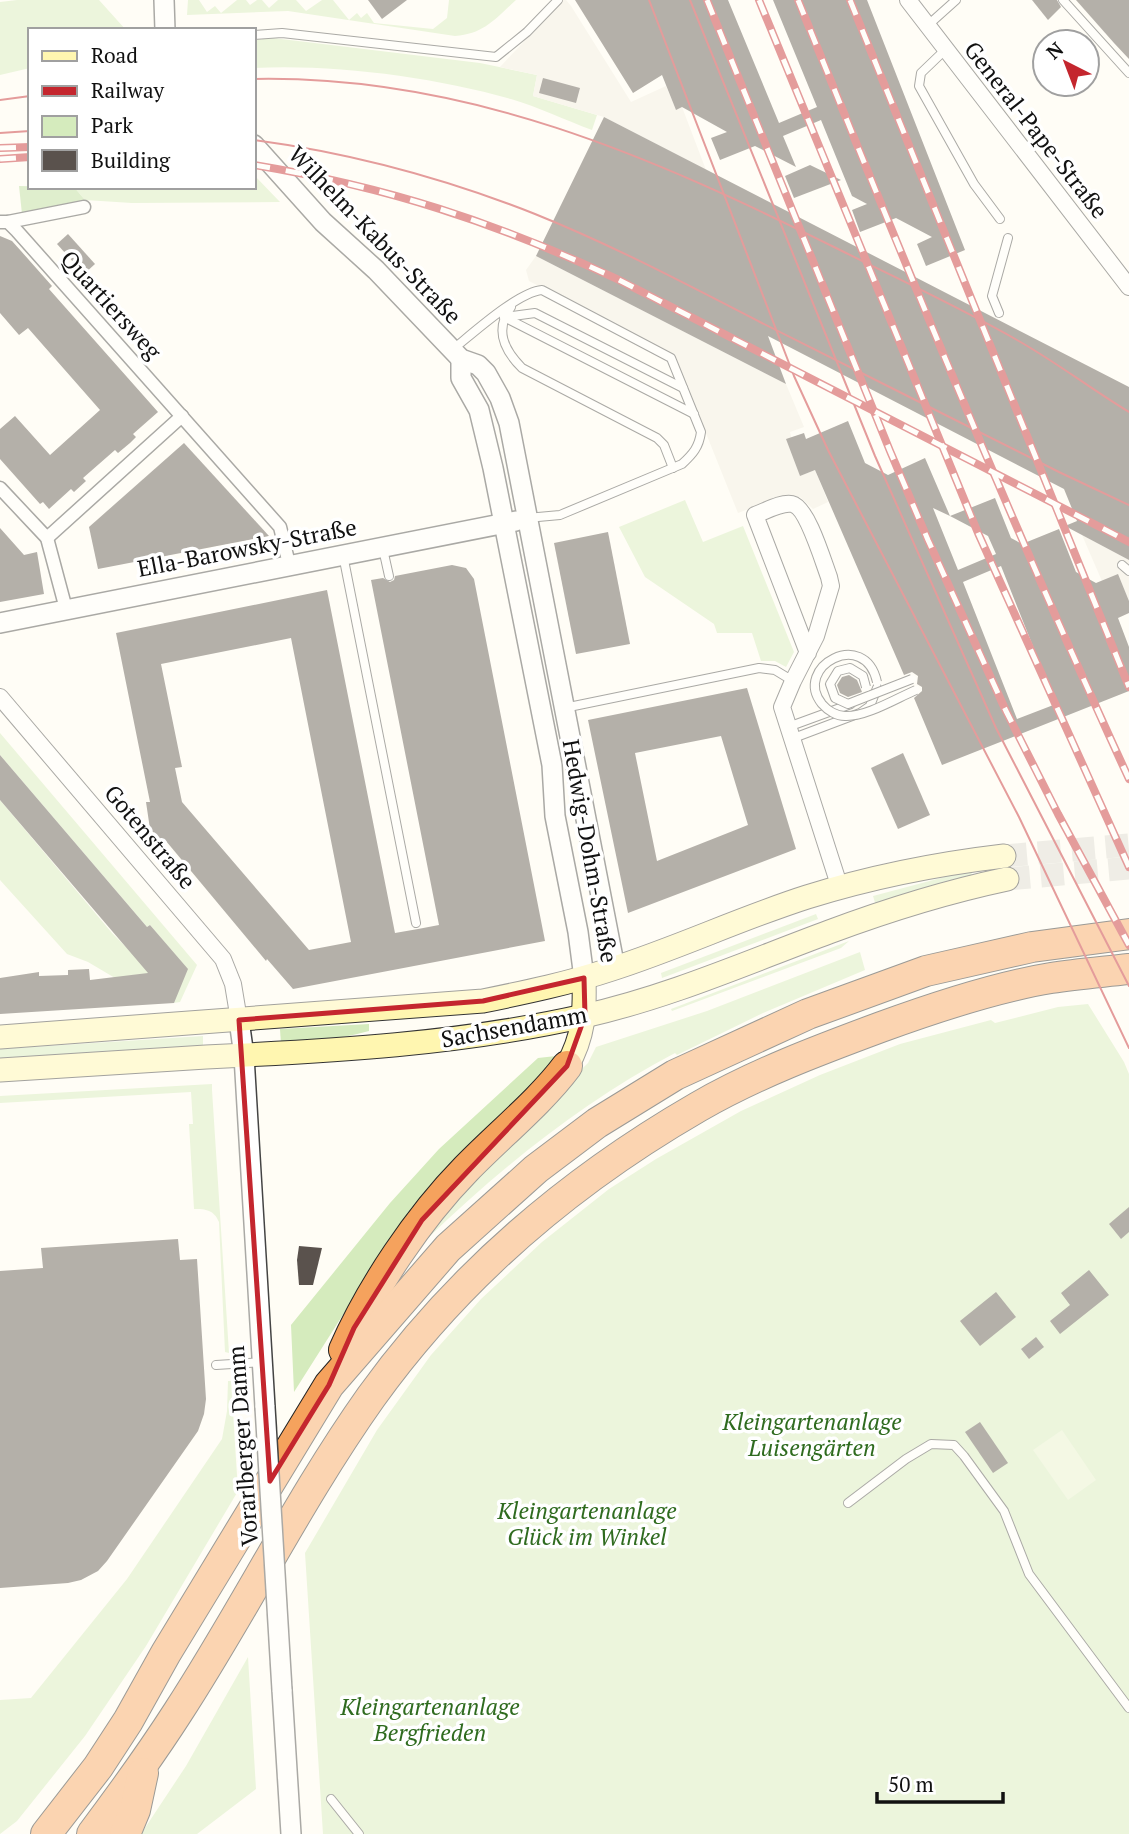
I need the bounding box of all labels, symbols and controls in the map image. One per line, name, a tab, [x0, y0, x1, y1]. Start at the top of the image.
legend	[28, 28, 256, 189]
north arrow	[1031, 28, 1101, 98]
street label: General-Pape-Straße	[957, 35, 1115, 225]
text: N	[1041, 35, 1068, 64]
text: Road	[91, 41, 138, 69]
text: Railway	[91, 76, 165, 104]
text: Park	[91, 111, 133, 139]
street label: Wilhelm-Kabus-Straße	[282, 139, 469, 330]
text: Building	[91, 146, 171, 174]
street label: Quartiersweg	[54, 244, 169, 366]
street label: Ella-Barowsky-Straße	[135, 511, 359, 584]
street label: Hedwig-Dohm-Straße	[556, 737, 625, 965]
street label: Gotenstraße	[98, 778, 203, 895]
street label: Sachsendamm	[439, 998, 589, 1055]
street label: Vorarlberger Damm	[220, 1344, 265, 1547]
park label: Kleingartenanlage Luisengärten	[721, 1406, 902, 1463]
park label: Kleingartenanlage Glück im Winkel	[496, 1495, 677, 1552]
park label: Kleingartenanlage Bergfrieden	[339, 1691, 520, 1748]
scale bar	[877, 1760, 1003, 1804]
text: 50 m	[888, 1770, 934, 1798]

